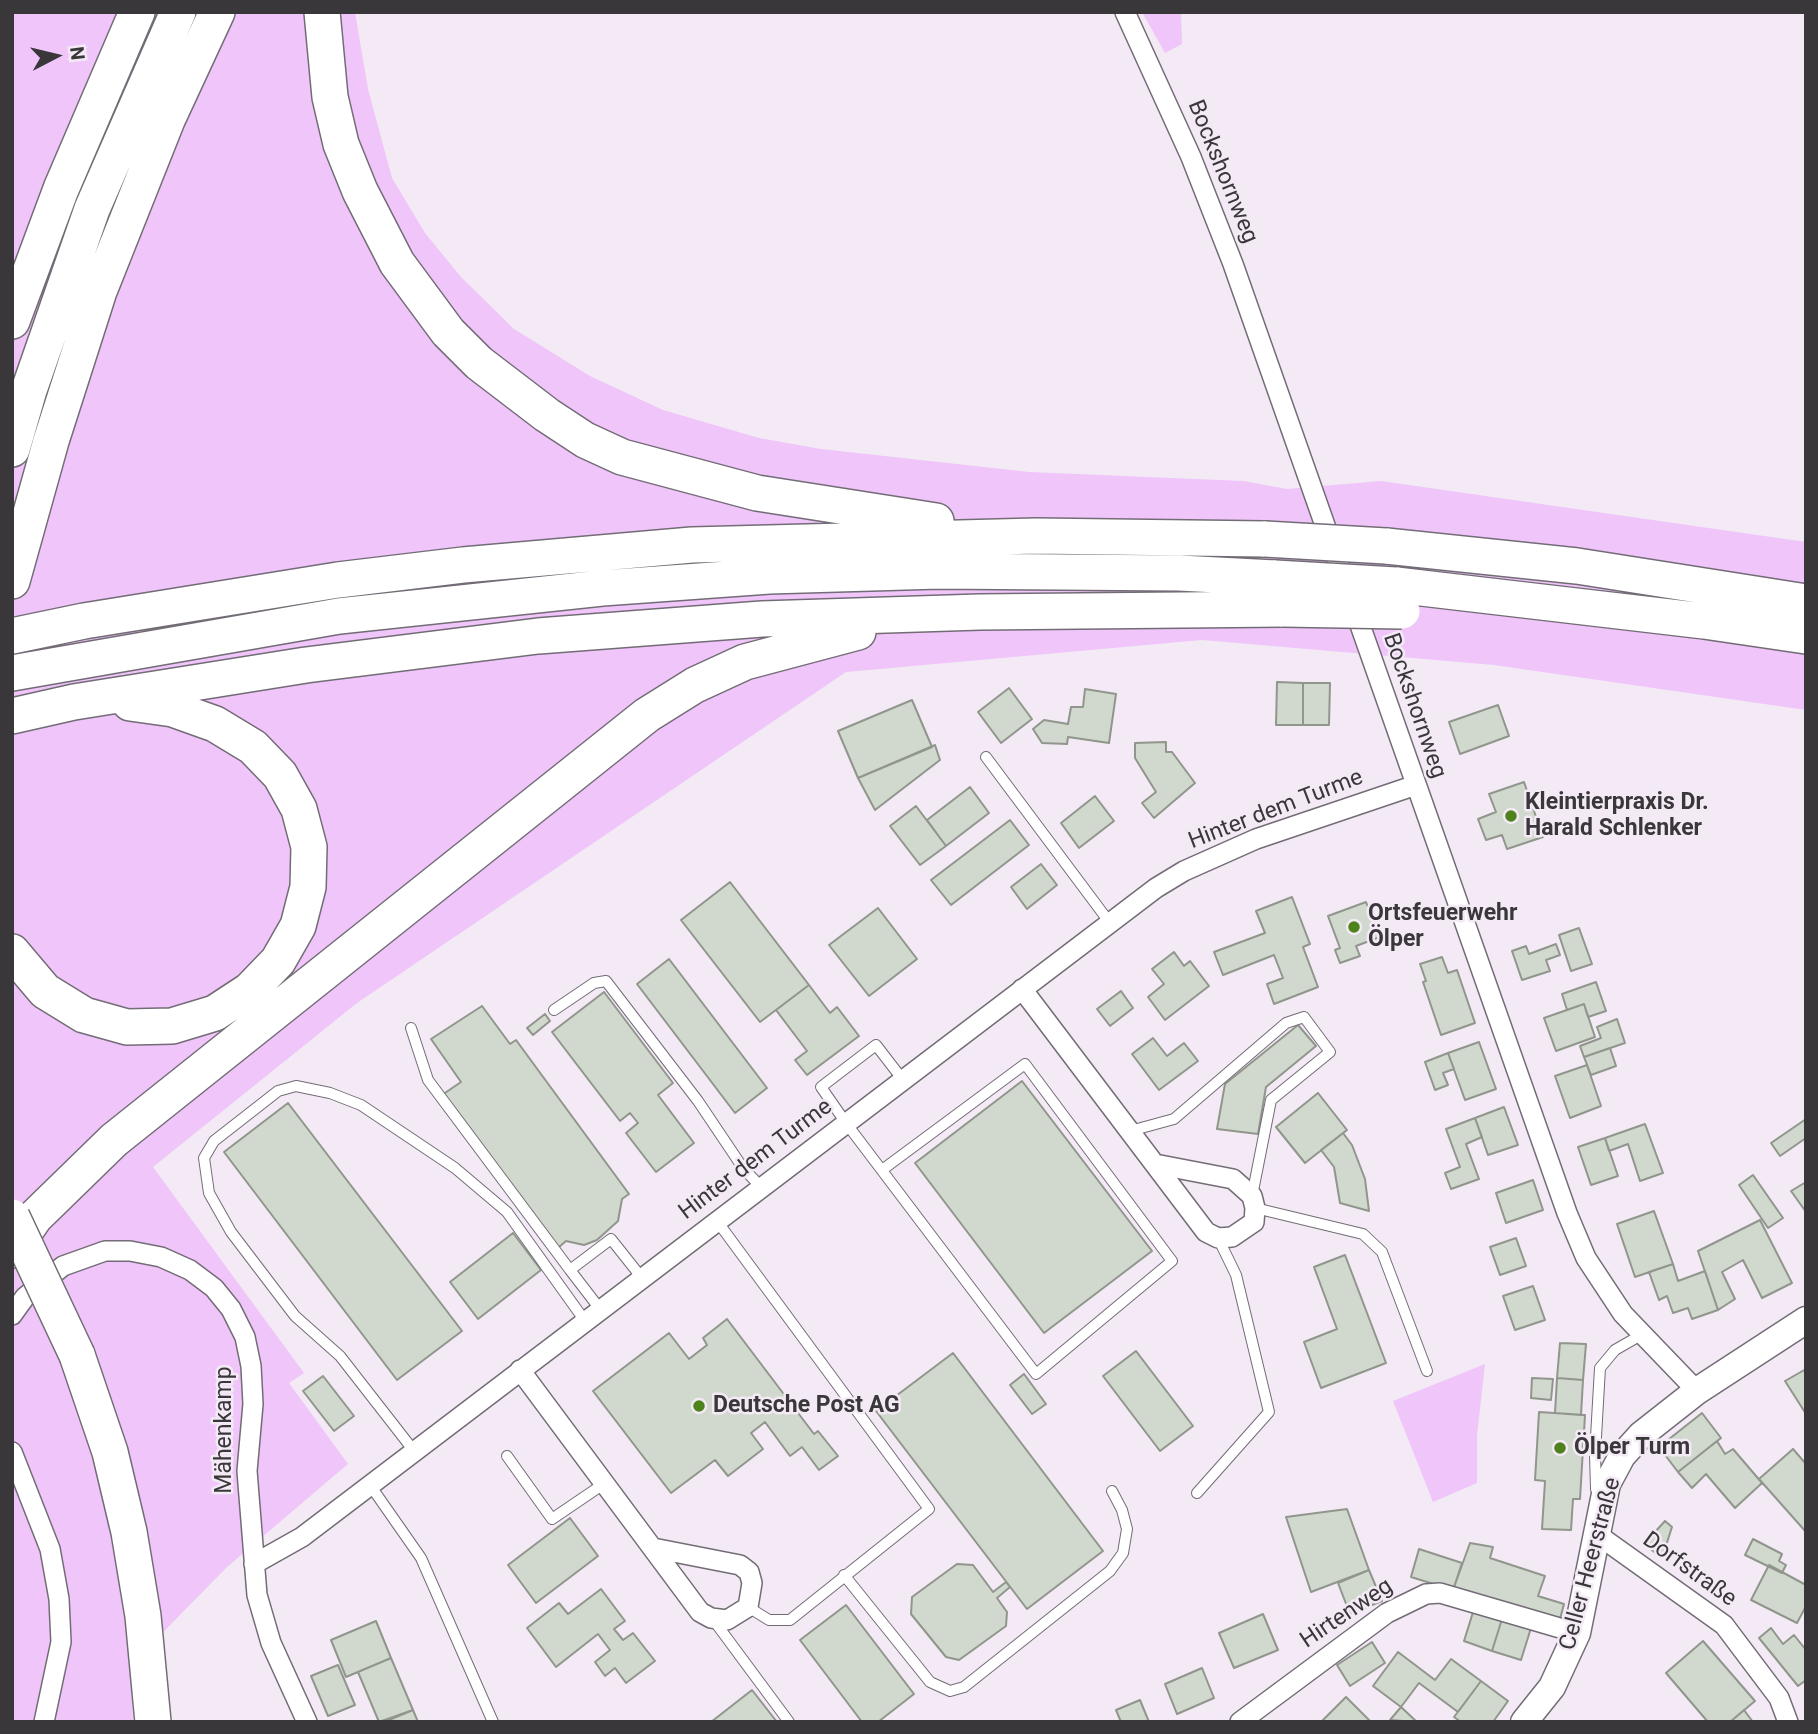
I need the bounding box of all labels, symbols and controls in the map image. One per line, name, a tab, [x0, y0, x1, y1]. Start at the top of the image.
north arrow	[21, 21, 91, 91]
text: N	[65, 45, 90, 61]
street label: Bockshornweg	[1181, 97, 1263, 247]
street label: Bockshornweg	[1376, 630, 1452, 782]
street label: Hinter dem Turme	[1185, 764, 1367, 856]
place label: Kleintierpraxis Dr. Harald Schlenker	[1525, 789, 1709, 843]
marker: Kleintierpraxis Dr. Harald Schlenker	[1503, 808, 1519, 824]
place label: Ortsfeuerwehr Ölper	[1368, 900, 1517, 954]
marker: Ortsfeuerwehr Ölper	[1346, 919, 1362, 935]
street label: Hinter dem Turme	[674, 1093, 838, 1227]
street label: Mähenkamp	[211, 1366, 239, 1494]
place label: Deutsche Post AG	[713, 1392, 900, 1420]
marker: Deutsche Post AG	[691, 1398, 707, 1414]
place label: Ölper Turm	[1574, 1434, 1690, 1462]
marker: Ölper Turm	[1552, 1440, 1568, 1456]
street label: Celler Heerstraße	[1555, 1475, 1627, 1653]
street label: Dorfstraße	[1637, 1527, 1741, 1613]
street label: Hirtenweg	[1296, 1573, 1398, 1655]

